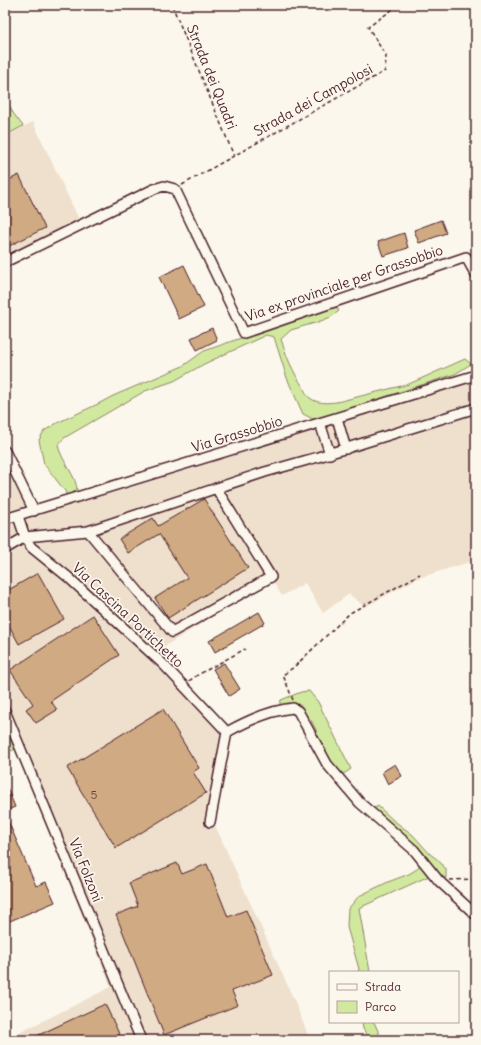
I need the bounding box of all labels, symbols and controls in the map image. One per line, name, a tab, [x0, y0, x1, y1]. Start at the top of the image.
street label: Strada dei Quadri	[183, 22, 241, 132]
street label: Strada dei Campolosi	[250, 60, 376, 140]
street label: Via ex provinciale per Grassobbio	[243, 241, 445, 325]
street label: Via Grassobbio	[189, 412, 285, 456]
street label: Via Cascina Portichetto	[68, 559, 188, 671]
house number: 5	[91, 787, 98, 802]
street label: Via Folzoni	[65, 835, 107, 905]
legend	[329, 971, 459, 1023]
text: Strada	[365, 979, 401, 994]
text: Parco	[365, 999, 397, 1014]

